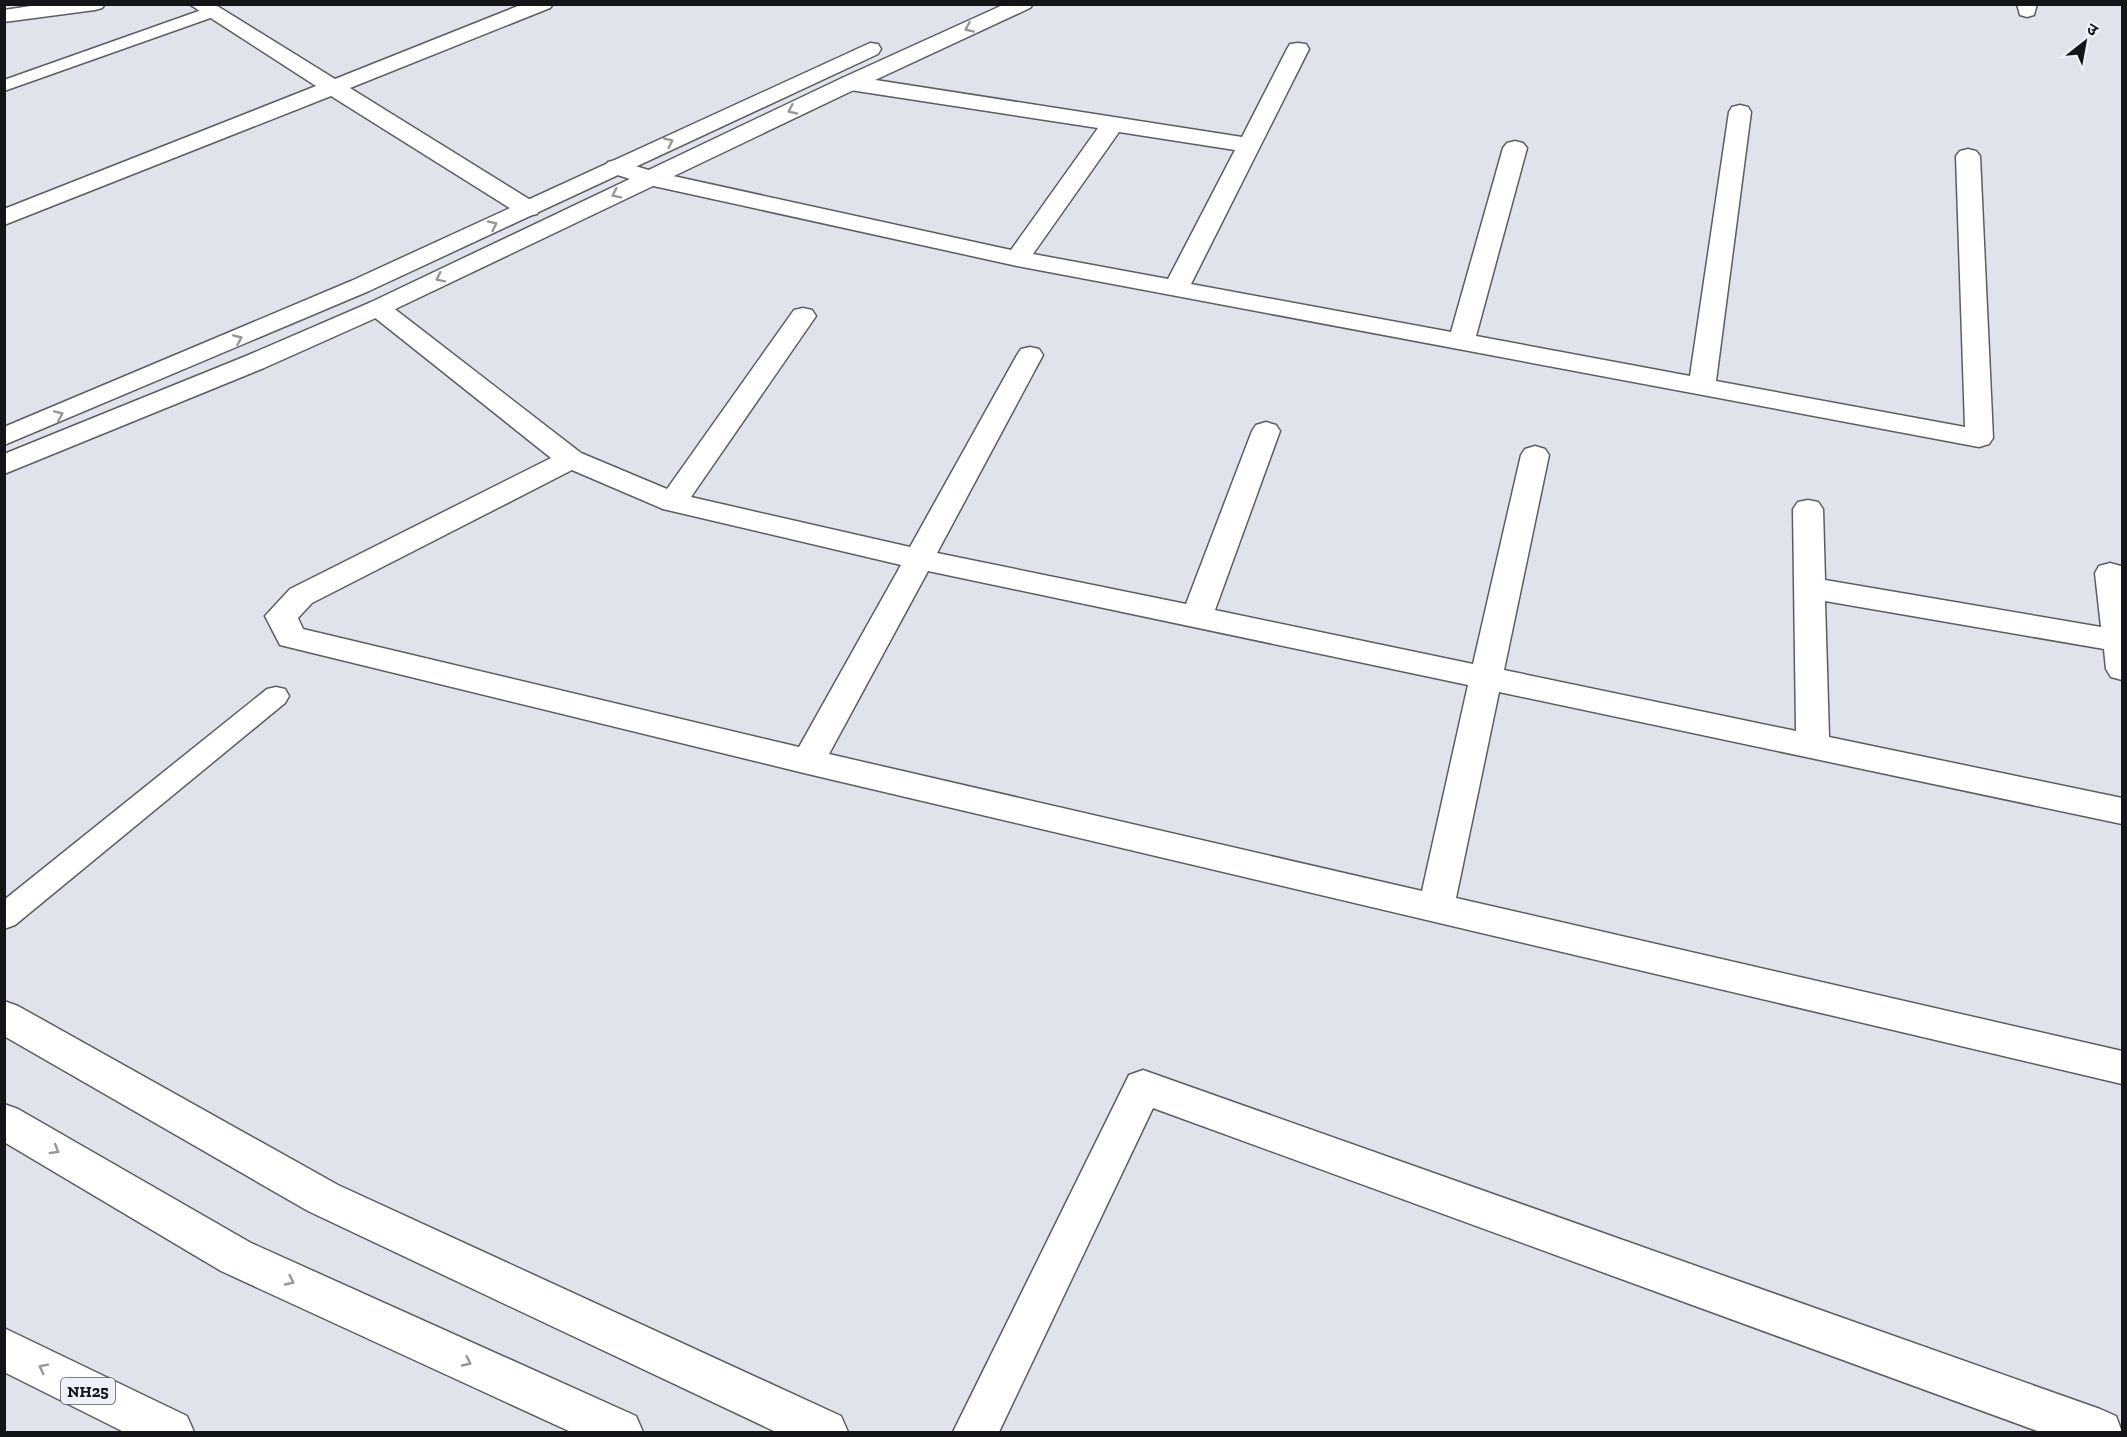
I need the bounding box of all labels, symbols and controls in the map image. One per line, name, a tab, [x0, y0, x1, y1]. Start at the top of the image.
north arrow	[2055, 12, 2115, 72]
text: उ	[2084, 19, 2102, 40]
one-way arrow	[964, 20, 975, 32]
one-way arrow	[788, 103, 799, 115]
one-way arrow	[663, 138, 674, 150]
one-way arrow	[612, 186, 623, 198]
one-way arrow	[486, 220, 497, 232]
one-way arrow	[436, 271, 447, 283]
one-way arrow	[232, 334, 243, 346]
one-way arrow	[52, 410, 63, 422]
one-way arrow	[49, 1143, 59, 1155]
one-way arrow	[283, 1274, 294, 1286]
one-way arrow	[460, 1355, 471, 1367]
one-way arrow	[39, 1364, 50, 1376]
road number: NH25	[61, 1378, 115, 1404]

